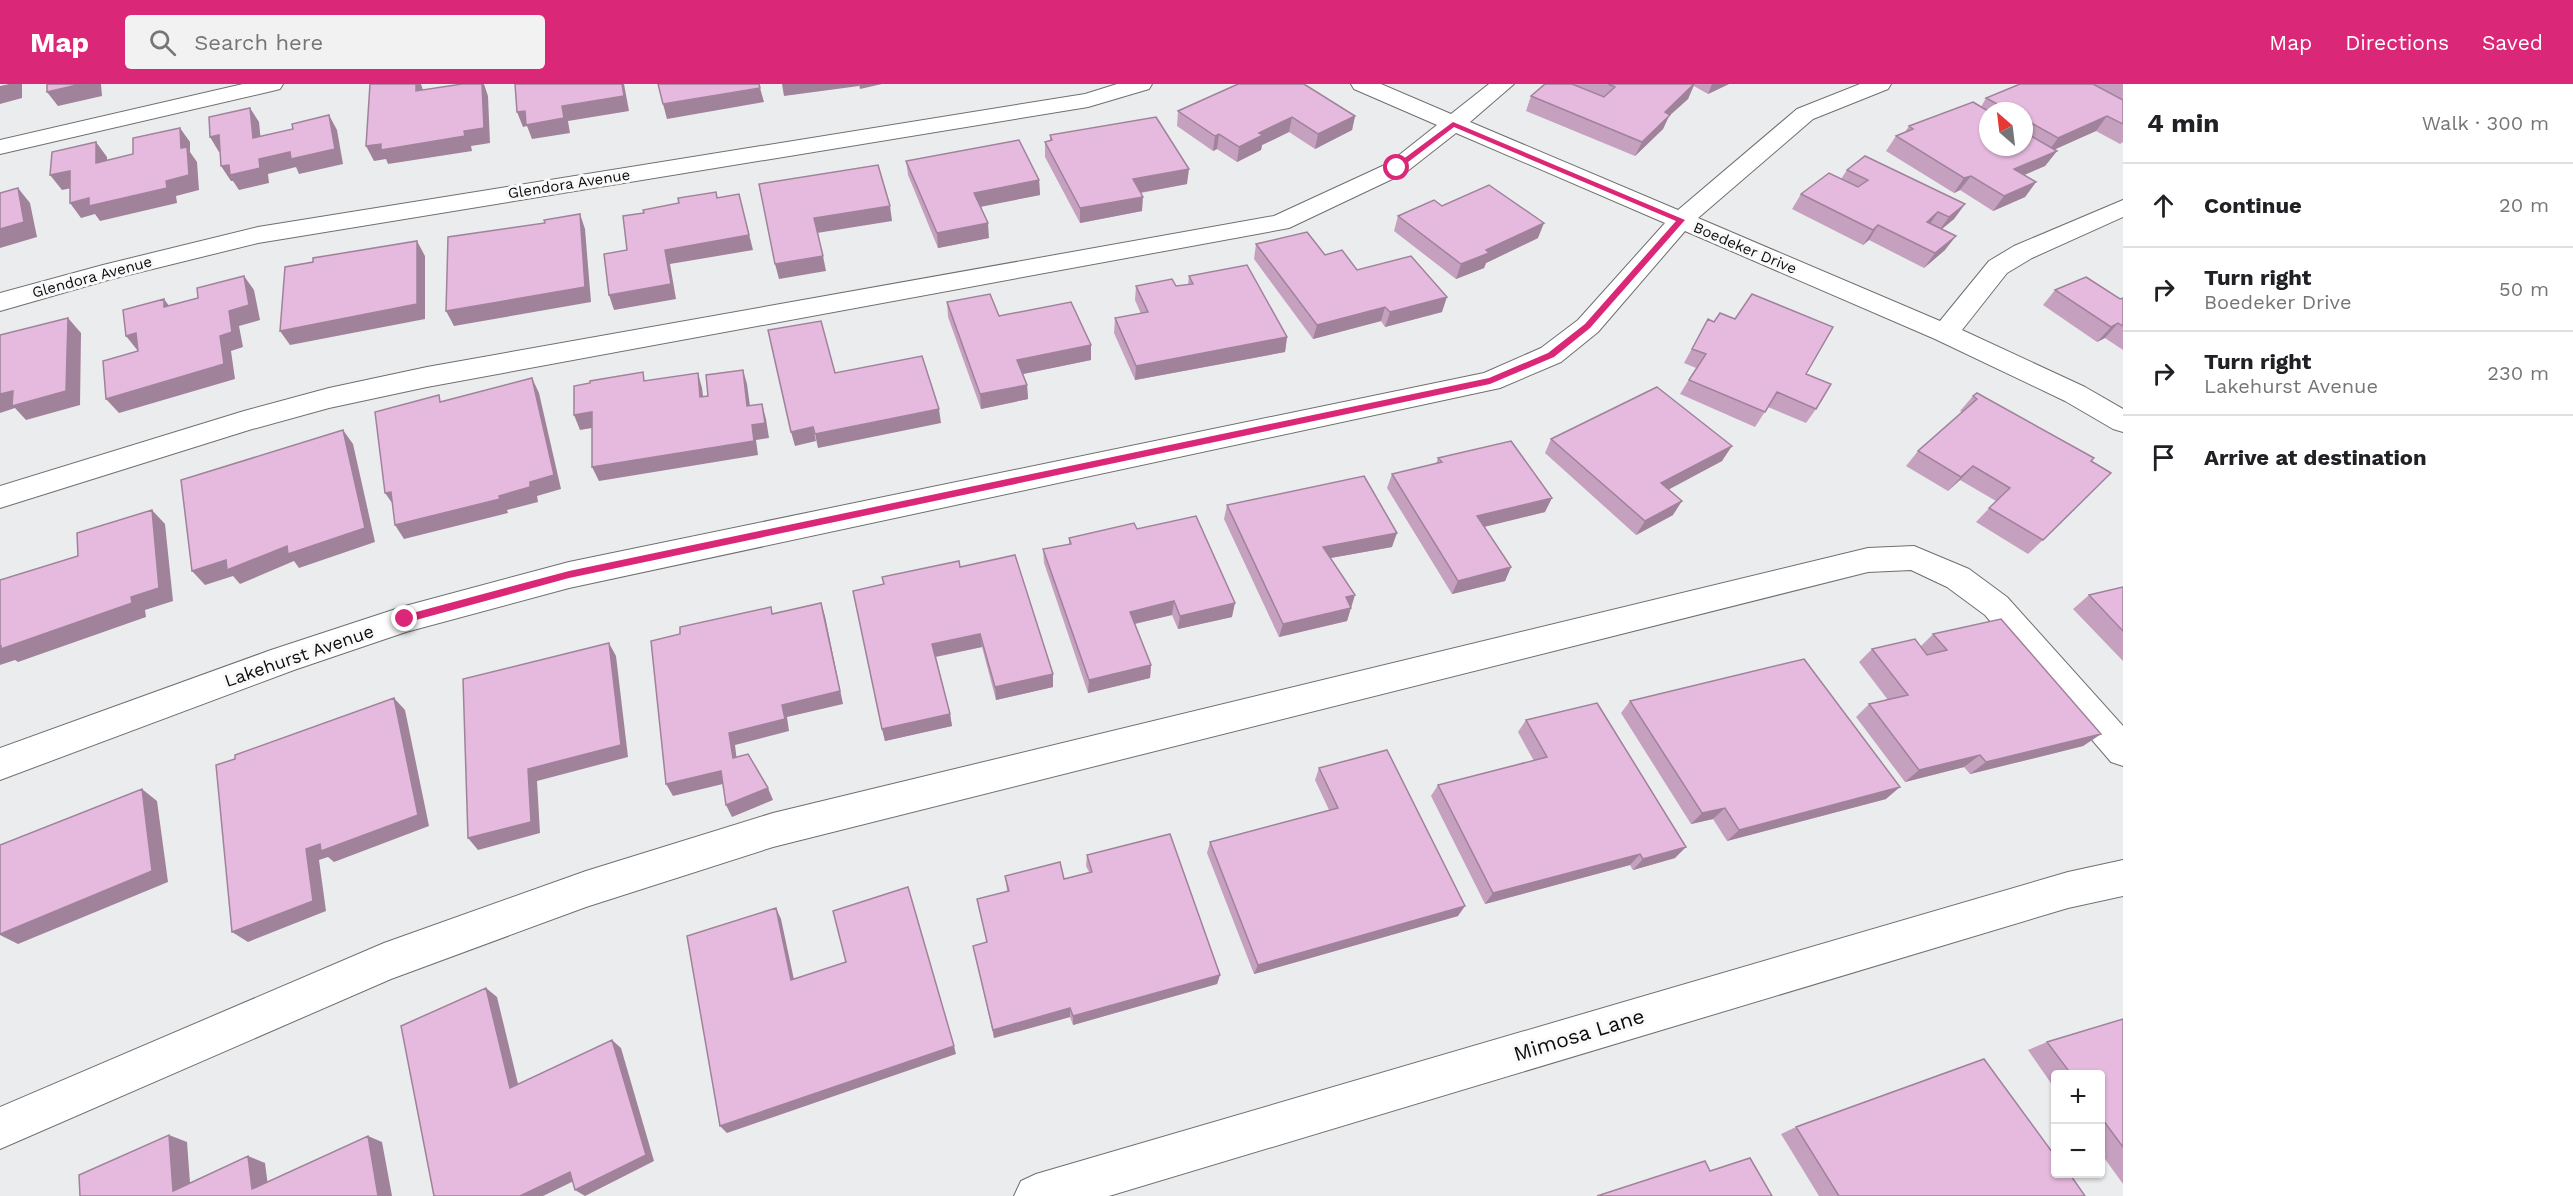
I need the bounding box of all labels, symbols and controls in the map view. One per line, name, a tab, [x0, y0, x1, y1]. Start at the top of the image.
search box	[125, 15, 545, 69]
text: Map	[30, 26, 89, 59]
icon: search	[146, 26, 179, 59]
text: Search here	[194, 30, 323, 55]
text: Map	[2269, 30, 2312, 55]
text: Directions	[2345, 30, 2449, 55]
text: Saved	[2482, 30, 2543, 55]
north arrow	[1979, 102, 2033, 156]
text: 4 min	[2147, 108, 2219, 138]
text: Walk · 300 m	[2422, 111, 2549, 135]
route start	[1383, 154, 1409, 180]
street label: Glendora Avenue	[507, 165, 631, 203]
icon: ahead	[2147, 189, 2180, 222]
text: Continue	[2204, 193, 2302, 218]
text: 20 m	[2499, 193, 2549, 217]
street label: Boedeker Drive	[1691, 218, 1799, 278]
street label: Glendora Avenue	[30, 252, 154, 302]
text: Turn right	[2204, 265, 2311, 290]
icon: right	[2147, 273, 2180, 306]
text: 50 m	[2499, 277, 2549, 301]
text: Boedeker Drive	[2204, 290, 2351, 314]
text: Turn right	[2204, 349, 2311, 374]
icon: right	[2147, 357, 2180, 390]
text: 230 m	[2487, 361, 2549, 385]
text: Lakehurst Avenue	[2204, 374, 2378, 398]
icon: arrive	[2147, 441, 2180, 474]
text: Arrive at destination	[2204, 445, 2427, 470]
route end	[391, 605, 417, 631]
street label: Lakehurst Avenue	[221, 620, 376, 691]
street label: Mimosa Lane	[1510, 1003, 1647, 1066]
map controls	[2051, 1070, 2105, 1178]
button: +	[2051, 1070, 2105, 1124]
button: −	[2051, 1124, 2105, 1178]

